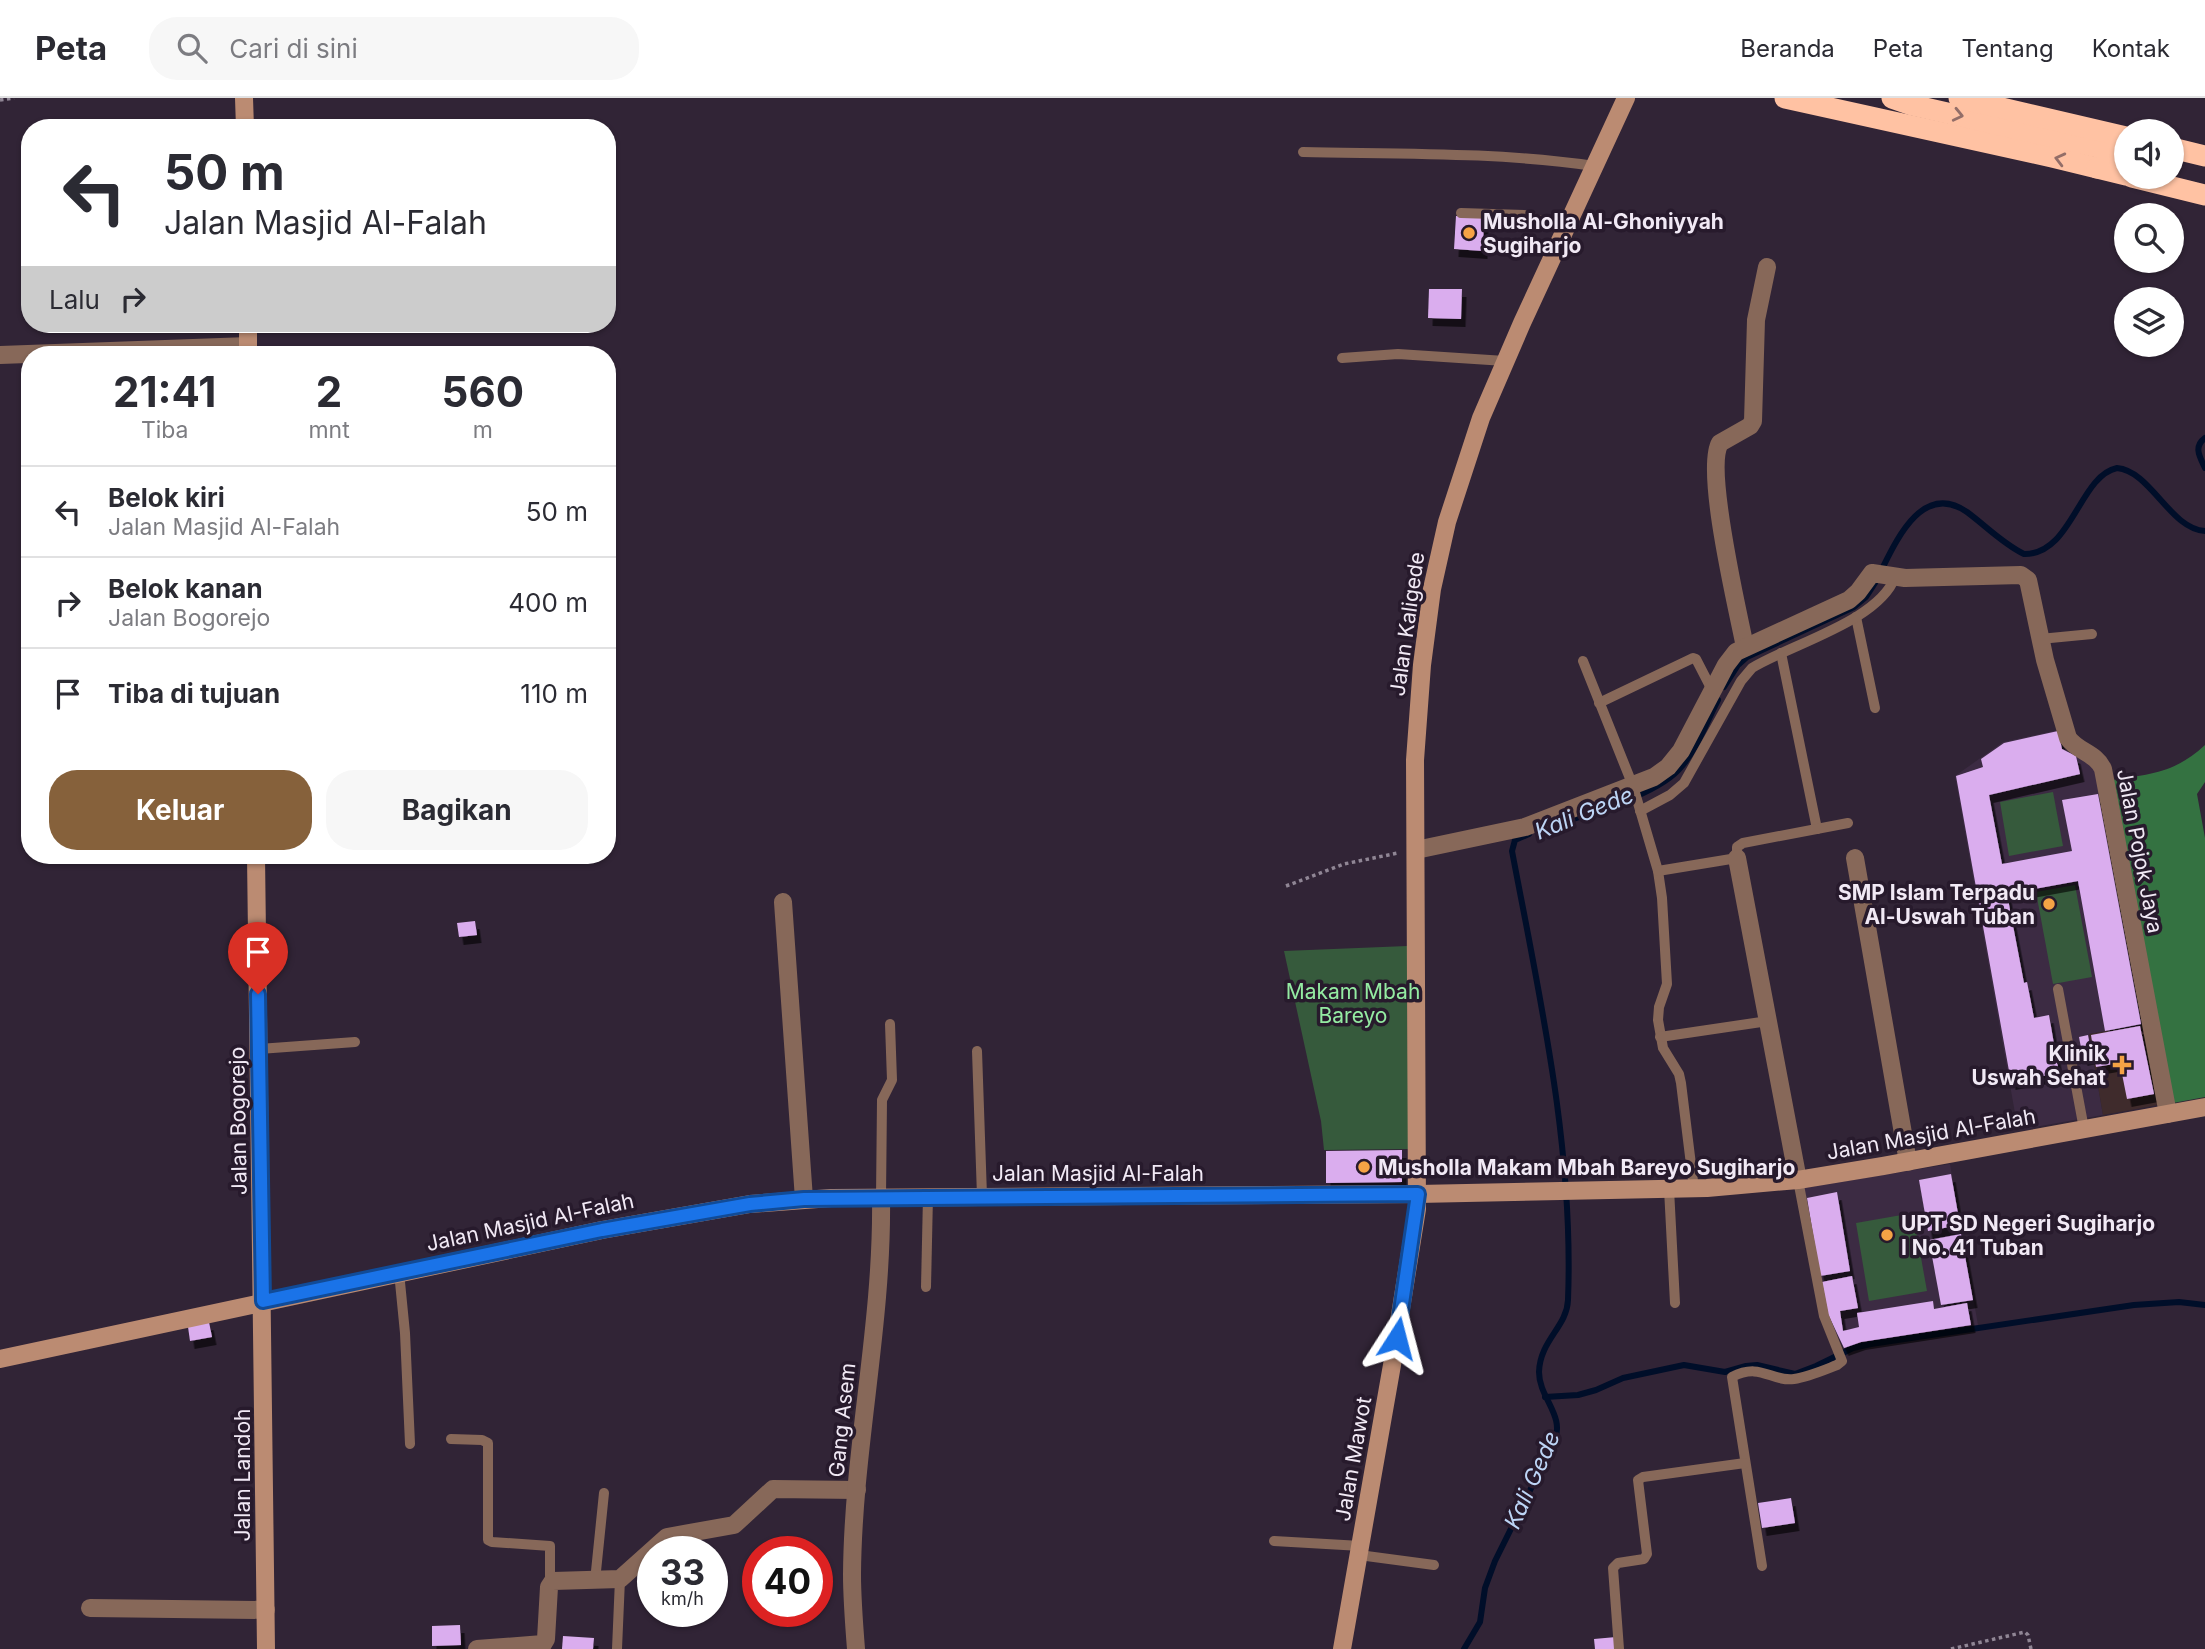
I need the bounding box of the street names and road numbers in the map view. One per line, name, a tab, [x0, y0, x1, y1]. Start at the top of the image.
street label: Jalan Kaligede	[1385, 550, 1429, 698]
street label: Jalan Pojok Jaya	[2112, 767, 2168, 935]
street label: Jalan Bogorejo	[224, 1047, 252, 1195]
street label: Jalan Masjid Al-Falah	[1824, 1103, 2038, 1165]
street label: Jalan Masjid Al-Falah	[992, 1161, 1204, 1186]
street label: Jalan Masjid Al-Falah	[424, 1188, 636, 1256]
street label: Gang Asem	[824, 1362, 860, 1478]
street label: Jalan Mawot	[1330, 1395, 1376, 1523]
street label: Jalan Landoh	[230, 1409, 255, 1541]

